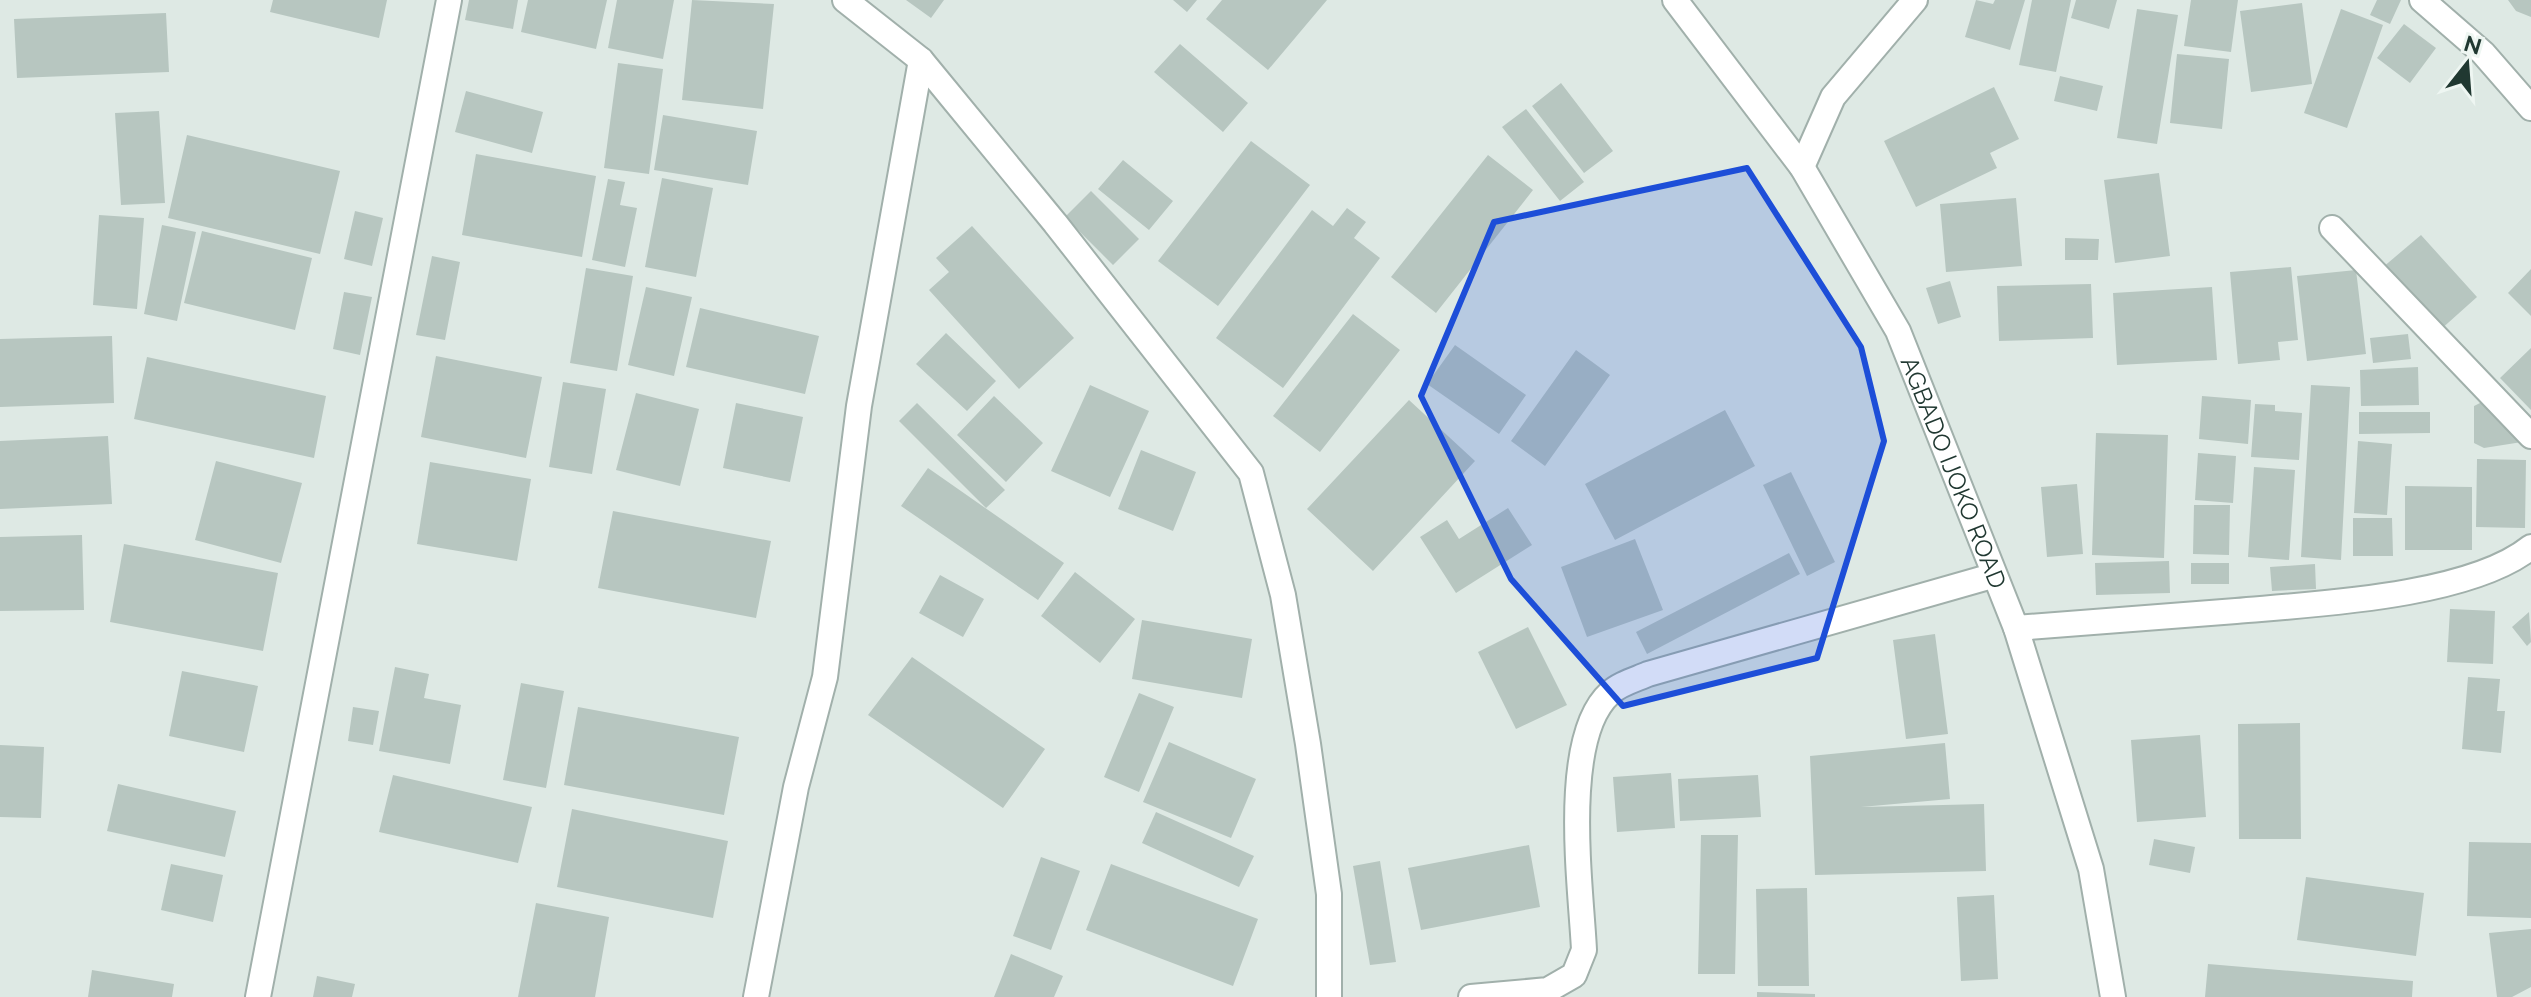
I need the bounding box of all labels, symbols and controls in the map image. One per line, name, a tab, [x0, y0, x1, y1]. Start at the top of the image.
north arrow	[2427, 24, 2507, 104]
text: N	[2461, 30, 2485, 60]
street label: AGBADO IJOKO ROAD	[1895, 352, 2013, 592]

